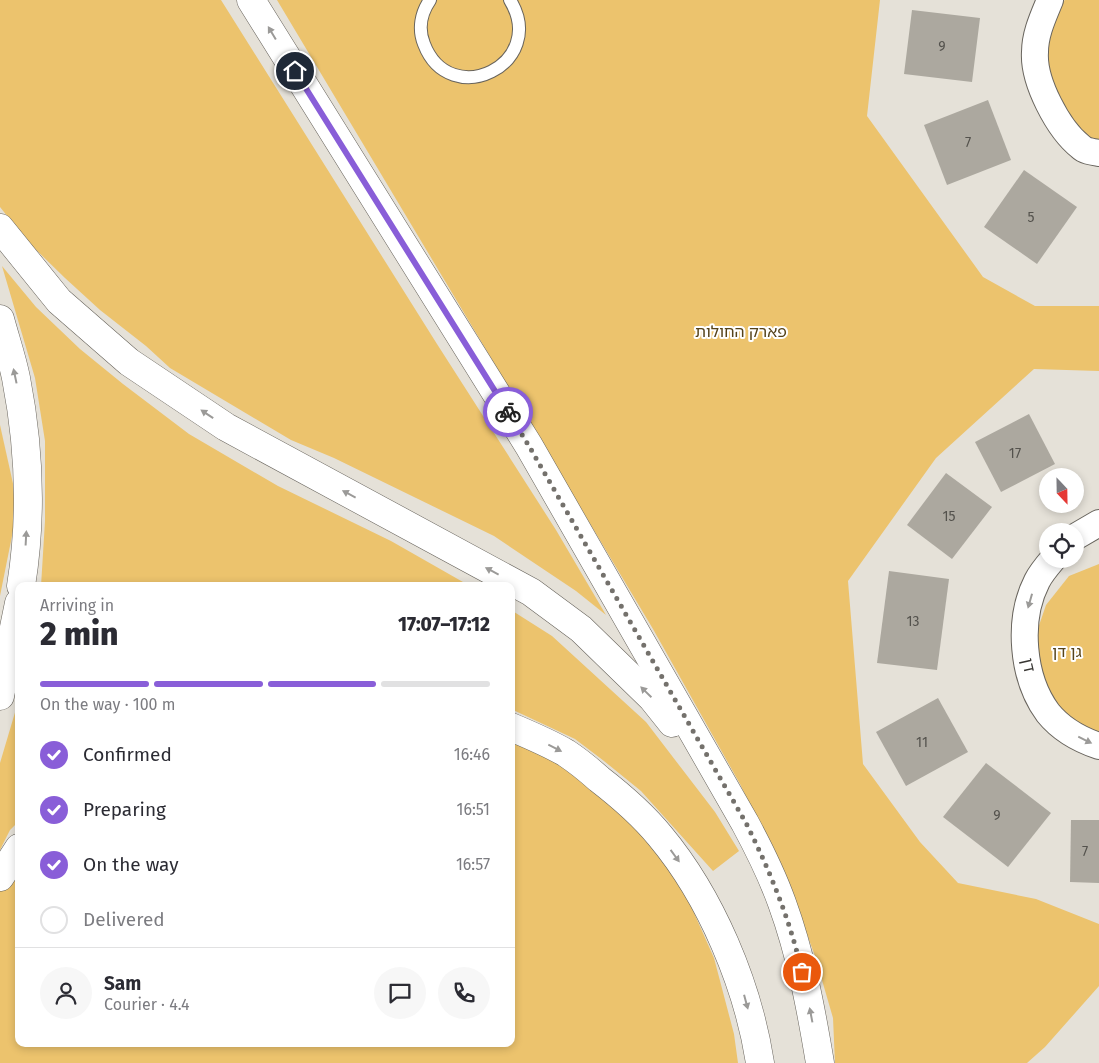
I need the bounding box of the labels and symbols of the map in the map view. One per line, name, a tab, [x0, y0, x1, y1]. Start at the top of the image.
one-way arrow	[267, 27, 276, 40]
house number: 9	[938, 38, 946, 55]
pin	[274, 50, 316, 92]
house number: 7	[965, 134, 971, 151]
house number: 5	[1027, 209, 1035, 226]
park label: פארק החולות	[695, 322, 787, 341]
one-way arrow	[11, 368, 19, 384]
courier	[483, 387, 533, 437]
one-way arrow	[200, 409, 214, 419]
house number: 17	[1009, 445, 1021, 462]
north arrow	[1039, 468, 1084, 512]
one-way arrow	[342, 489, 355, 498]
house number: 15	[942, 508, 956, 525]
one-way arrow	[22, 530, 30, 546]
one-way arrow	[484, 567, 499, 575]
one-way arrow	[1026, 594, 1034, 609]
house number: 13	[906, 613, 920, 630]
park label: גן דן	[1052, 642, 1082, 661]
street label: דן	[1018, 656, 1039, 674]
one-way arrow	[641, 686, 653, 698]
house number: 11	[916, 734, 928, 751]
one-way arrow	[1077, 736, 1092, 744]
one-way arrow	[548, 744, 562, 752]
house number: 9	[993, 807, 1001, 824]
house number: 7	[1082, 843, 1088, 860]
one-way arrow	[670, 849, 680, 863]
pin	[781, 951, 823, 993]
one-way arrow	[742, 994, 750, 1009]
one-way arrow	[807, 1007, 815, 1023]

